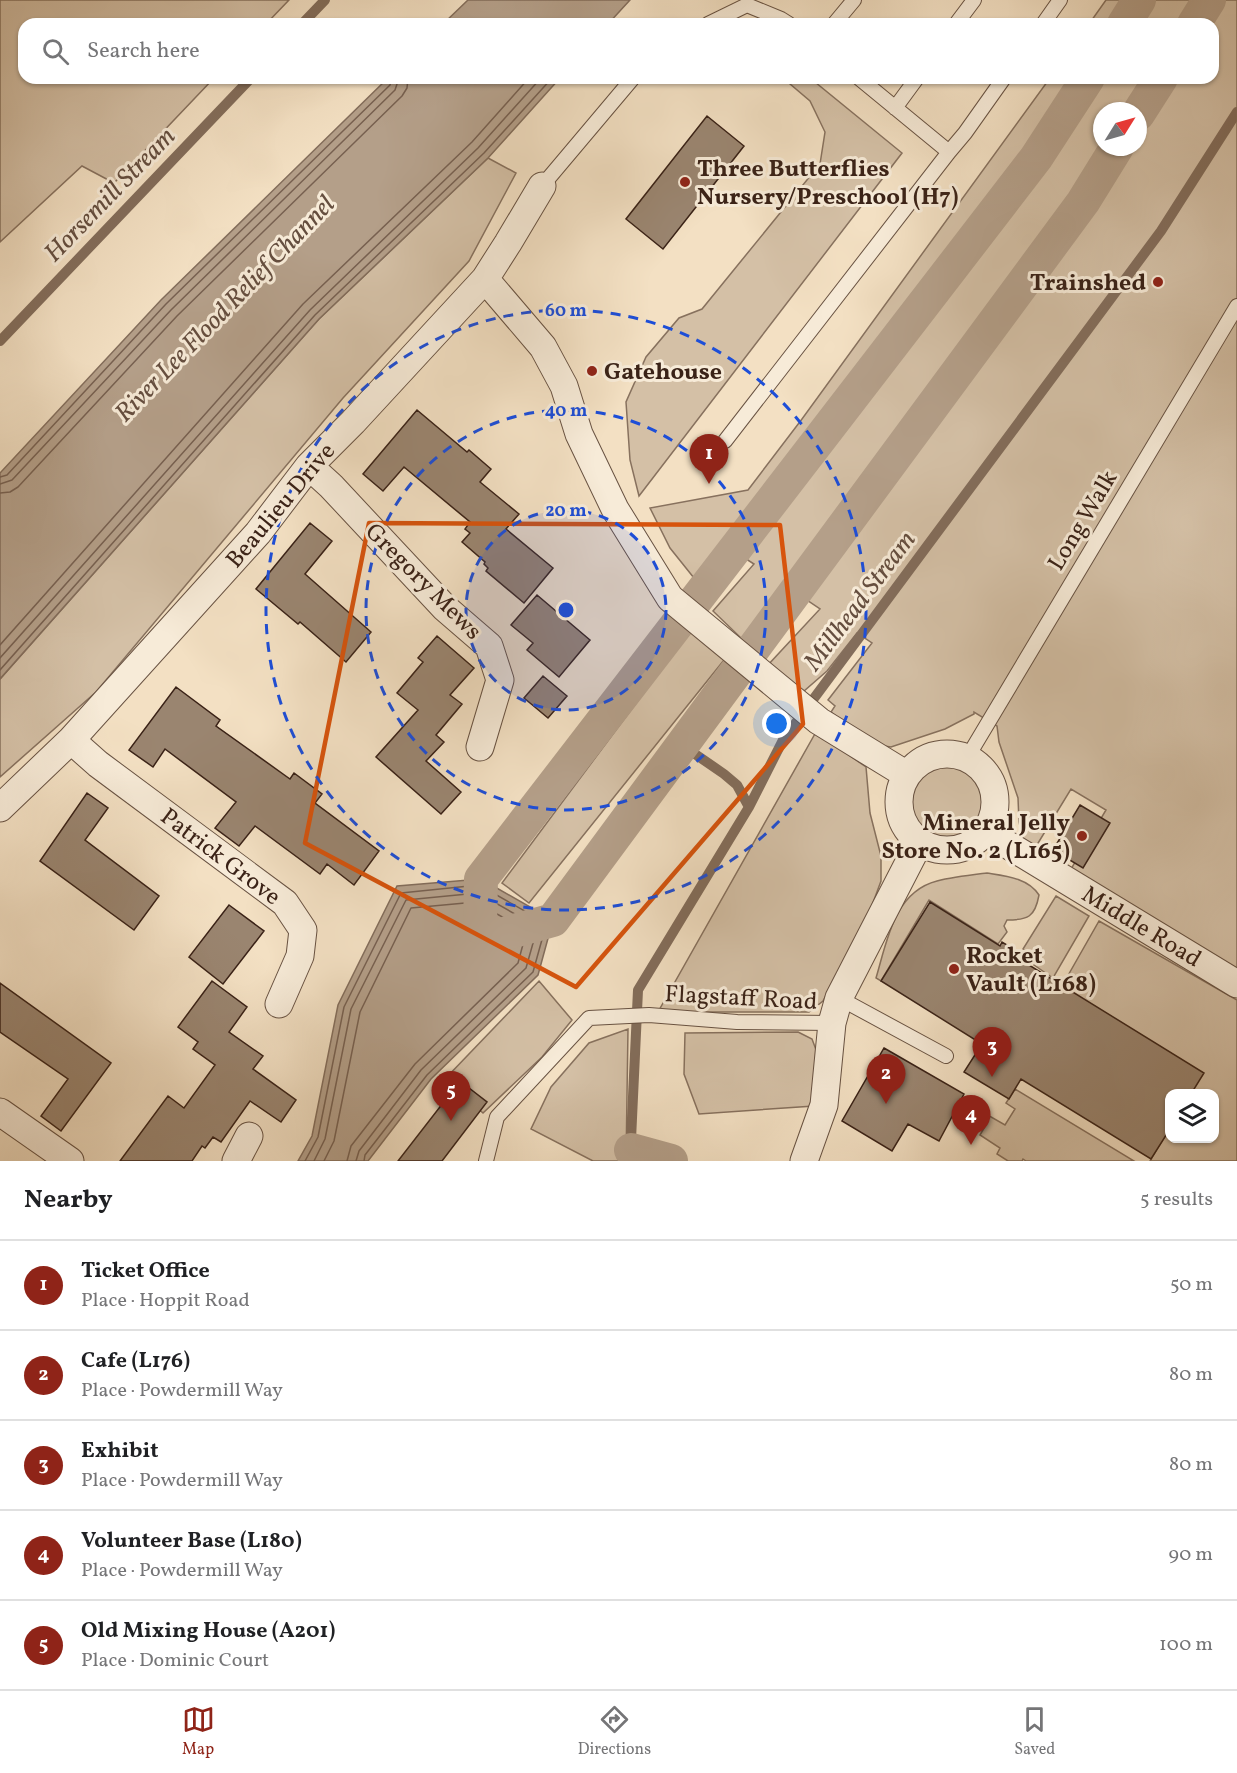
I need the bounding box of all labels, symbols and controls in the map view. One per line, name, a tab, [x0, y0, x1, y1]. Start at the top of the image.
search box	[18, 18, 1219, 84]
icon: search	[39, 35, 72, 68]
text: Search here	[87, 36, 200, 67]
north arrow	[1093, 102, 1147, 156]
water label: Horsemill Stream	[37, 120, 184, 271]
place label: Three Butterflies Nursery/Preschool (H7)	[697, 153, 959, 215]
marker: Three Butterflies Nursery/Preschool (H7)	[678, 175, 692, 189]
water label: River Lee Flood Relief Channel	[107, 188, 344, 431]
place label: Trainshed	[1030, 267, 1146, 301]
marker: Trainshed	[1151, 275, 1165, 289]
text: 60 m	[545, 299, 587, 324]
place label: Gatehouse	[604, 356, 722, 390]
marker: Gatehouse	[585, 364, 599, 378]
text: 40 m	[545, 399, 587, 424]
pin: 1	[690, 434, 728, 484]
street label: Beaulieu Drive	[219, 436, 344, 576]
street label: Long Walk	[1040, 464, 1127, 578]
text: 20 m	[545, 499, 587, 524]
street label: Gregory Mews	[356, 516, 489, 649]
water label: Millhead Stream	[796, 524, 925, 679]
centre of rings	[556, 600, 576, 620]
your location	[762, 709, 791, 738]
street label: Patrick Grove	[152, 801, 287, 914]
place label: Mineral Jelly Store No. 2 (L165)	[882, 807, 1071, 869]
marker: Mineral Jelly Store No. 2 (L165)	[1075, 829, 1089, 843]
street label: Middle Road	[1075, 879, 1207, 977]
place label: Rocket Vault (L168)	[966, 940, 1096, 1002]
marker: Rocket Vault (L168)	[947, 962, 961, 976]
street label: Flagstaff Road	[664, 978, 818, 1020]
pin: 3	[972, 1028, 1012, 1077]
pin: 2	[866, 1054, 906, 1104]
pin: 5	[432, 1072, 470, 1121]
map controls	[1165, 1089, 1219, 1143]
button: layers	[1165, 1089, 1219, 1143]
pin: 4	[952, 1096, 990, 1145]
text: Nearby	[24, 1182, 113, 1218]
text: 5 results	[1140, 1186, 1213, 1214]
text: Ticket Office	[81, 1256, 210, 1287]
text: 1	[39, 1271, 48, 1299]
text: 50 m	[1170, 1271, 1213, 1299]
text: Place · Hoppit Road	[81, 1287, 250, 1315]
text: Cafe (L176)	[81, 1346, 190, 1377]
text: 2	[38, 1361, 49, 1389]
text: 80 m	[1169, 1361, 1213, 1389]
text: Place · Powdermill Way	[81, 1377, 283, 1405]
text: Exhibit	[81, 1436, 158, 1467]
text: 3	[38, 1451, 49, 1479]
text: 80 m	[1169, 1451, 1213, 1479]
text: Place · Powdermill Way	[81, 1467, 283, 1495]
text: Volunteer Base (L180)	[81, 1526, 302, 1557]
text: 4	[37, 1541, 50, 1569]
text: 90 m	[1169, 1541, 1213, 1569]
text: Place · Powdermill Way	[81, 1557, 283, 1585]
text: Old Mixing House (A201)	[81, 1616, 335, 1647]
text: 5	[39, 1631, 48, 1659]
text: 100 m	[1159, 1631, 1213, 1659]
text: Place · Dominic Court	[81, 1647, 269, 1675]
tab: Map	[182, 1703, 215, 1761]
tab: Directions	[578, 1703, 651, 1761]
tab: Saved	[1014, 1703, 1055, 1761]

